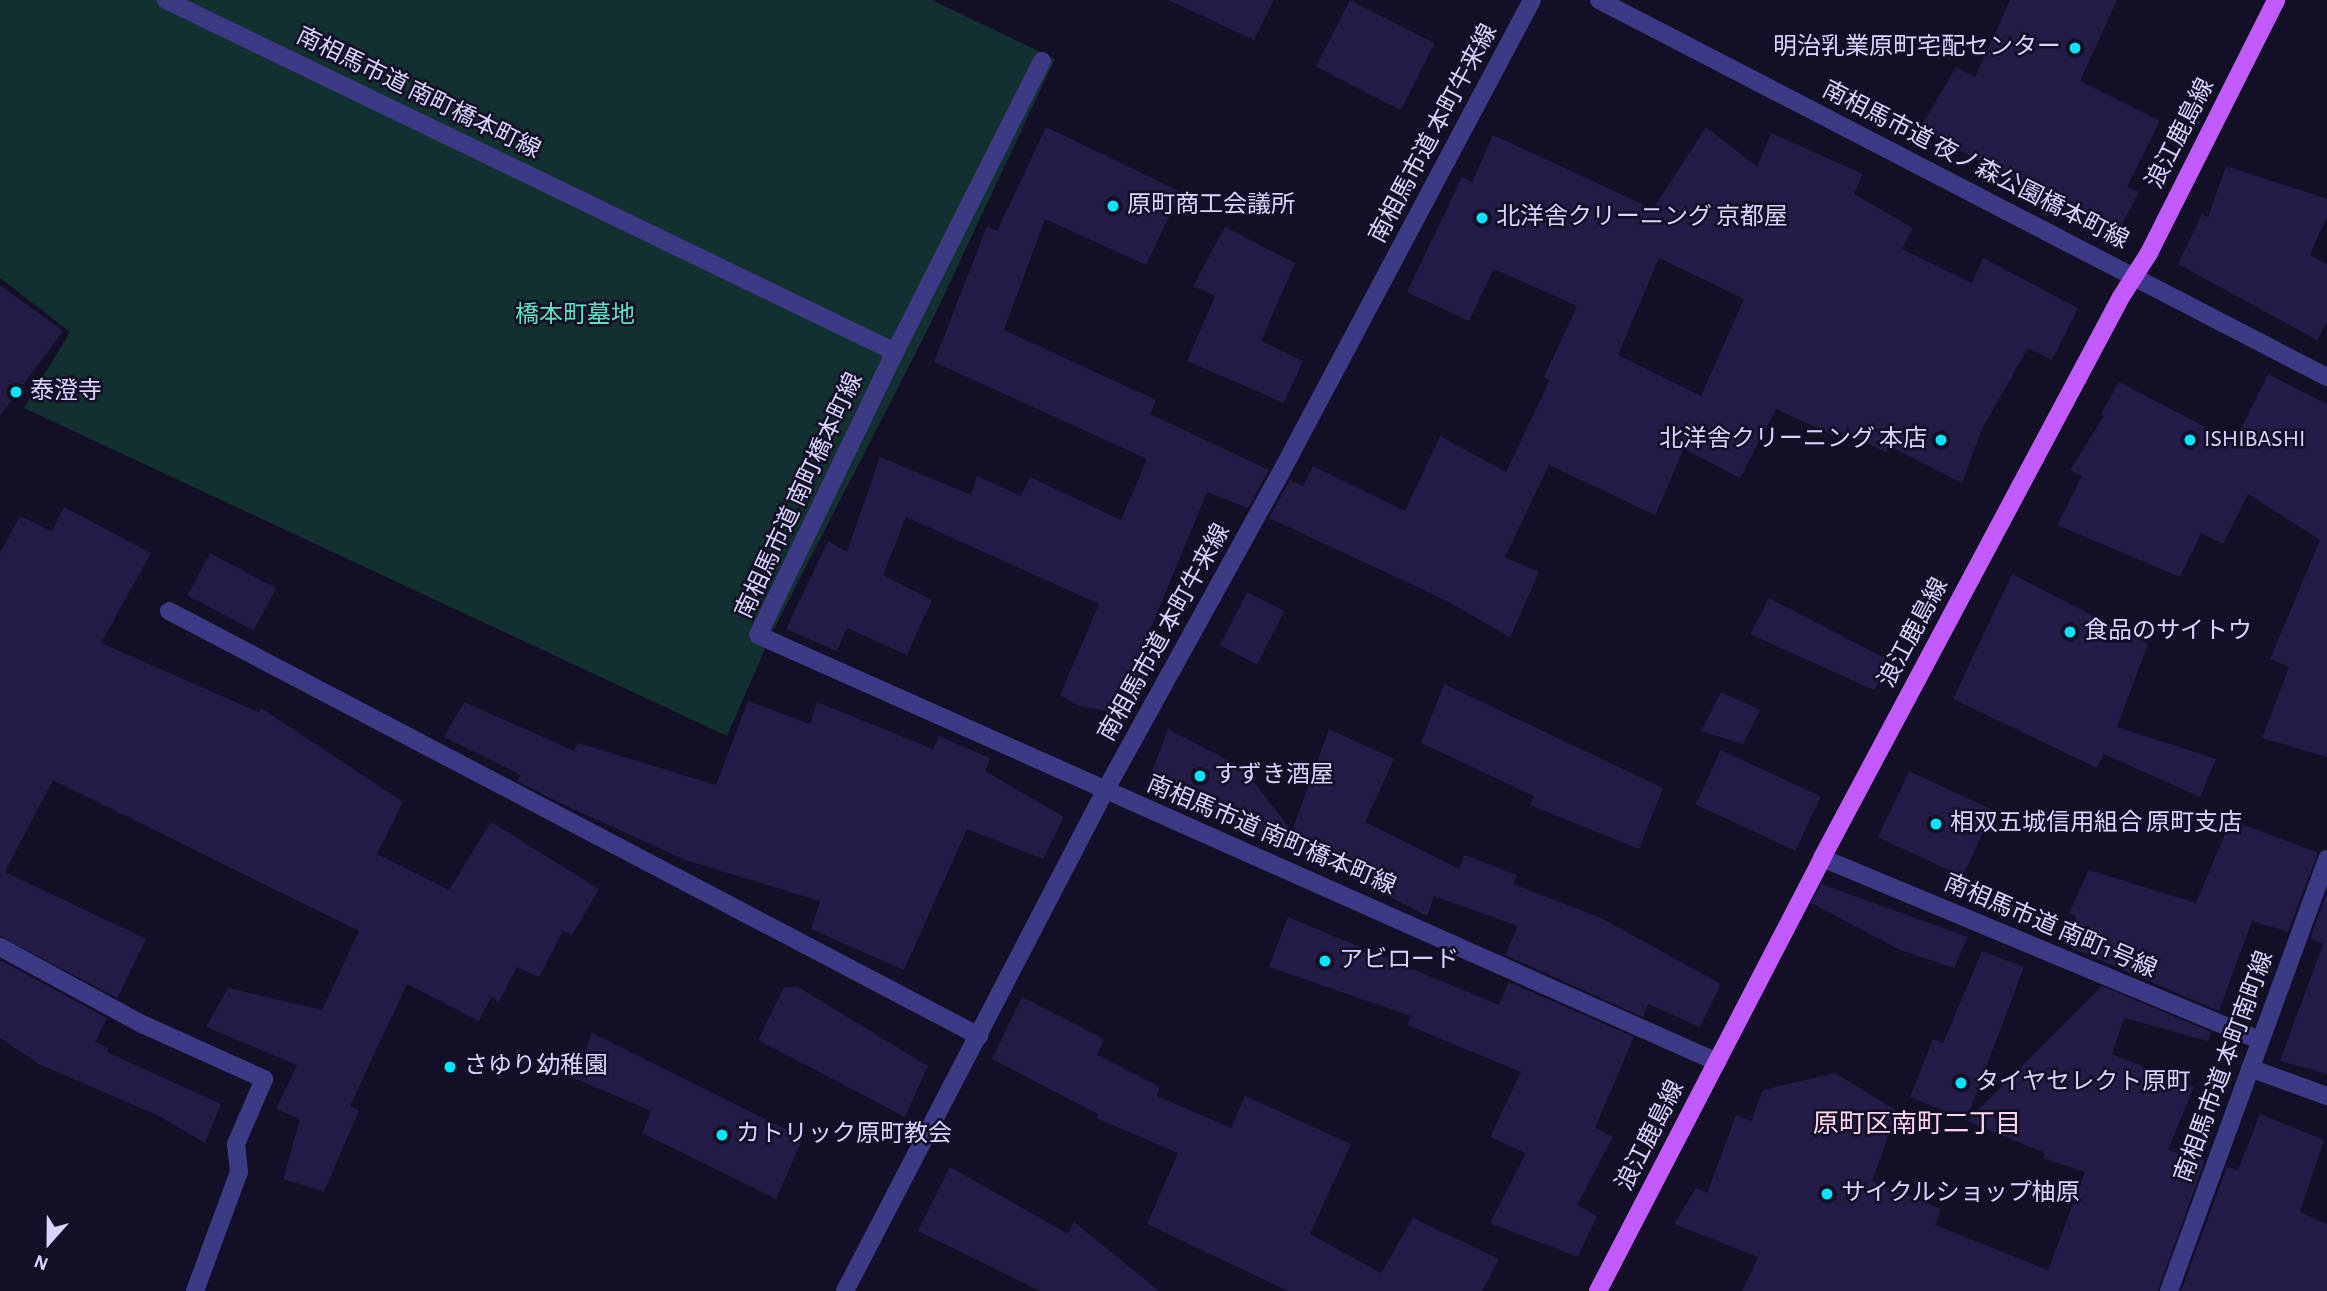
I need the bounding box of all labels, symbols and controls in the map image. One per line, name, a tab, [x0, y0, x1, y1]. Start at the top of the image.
street label: 南相馬市道 本町牛来線	[1364, 20, 1504, 248]
street label: 南相馬市道 南町橋本町線	[291, 22, 545, 166]
place label: 明治乳業原町宅配センター	[1773, 34, 2061, 62]
marker: 明治乳業原町宅配センター	[2067, 40, 2083, 56]
street label: 浪江鹿島線	[2141, 74, 2221, 194]
street label: 南相馬市道 夜ノ森公園橋本町線	[1817, 76, 2133, 256]
place label: 原町商工会議所	[1127, 192, 1295, 220]
marker: 原町商工会議所	[1105, 198, 1121, 214]
place label: 北洋舎クリーニング 京都屋	[1496, 204, 1788, 232]
marker: 北洋舎クリーニング 京都屋	[1474, 210, 1490, 226]
park label: 橋本町墓地	[515, 302, 635, 330]
street label: 南相馬市道 南町橋本町線	[730, 368, 870, 624]
place label: 泰澄寺	[30, 378, 102, 406]
marker: 泰澄寺	[8, 384, 24, 400]
place label: 北洋舎クリーニング 本店	[1659, 426, 1927, 454]
place label: ISHIBASHI	[2204, 426, 2306, 454]
marker: 北洋舎クリーニング 本店	[1933, 432, 1949, 448]
marker: ISHIBASHI	[2182, 432, 2198, 448]
street label: 南相馬市道 本町牛来線	[1093, 519, 1237, 747]
street label: 浪江鹿島線	[1873, 573, 1955, 693]
place label: 食品のサイトウ	[2084, 618, 2252, 646]
marker: 食品のサイトウ	[2062, 624, 2078, 640]
place label: すずき酒屋	[1214, 762, 1334, 790]
marker: すずき酒屋	[1192, 768, 1208, 784]
street label: 南相馬市道 南町橋本町線	[1142, 770, 1400, 902]
place label: 相双五城信用組合 原町支店	[1950, 810, 2242, 838]
marker: 相双五城信用組合 原町支店	[1928, 816, 1944, 832]
street label: 南相馬市道 南町1号線	[1939, 869, 2161, 985]
place label: アビロード	[1339, 947, 1459, 975]
street label: 南相馬市道 本町南町線	[2170, 947, 2280, 1187]
marker: アビロード	[1317, 953, 1333, 969]
place label: さゆり幼稚園	[464, 1053, 608, 1081]
marker: さゆり幼稚園	[442, 1059, 458, 1075]
place label: タイヤセレクト原町	[1975, 1069, 2191, 1097]
marker: タイヤセレクト原町	[1953, 1075, 1969, 1091]
street label: 浪江鹿島線	[1611, 1076, 1691, 1196]
district label: 原町区南町二丁目	[1813, 1109, 2021, 1141]
place label: カトリック原町教会	[736, 1121, 952, 1149]
marker: カトリック原町教会	[714, 1127, 730, 1143]
place label: サイクルショップ柚原	[1841, 1180, 2081, 1208]
marker: サイクルショップ柚原	[1819, 1186, 1835, 1202]
north arrow	[14, 1207, 84, 1277]
text: N	[32, 1251, 51, 1273]

